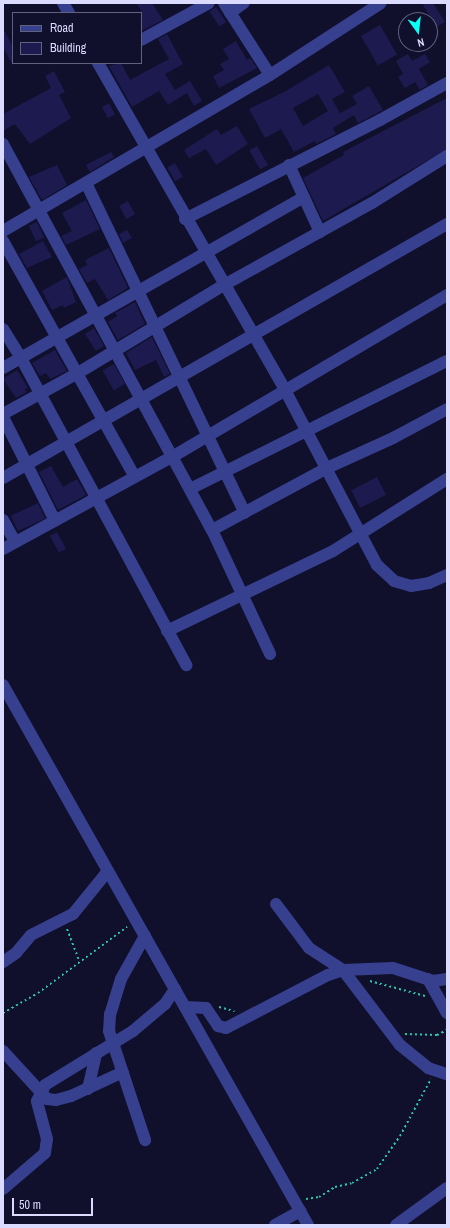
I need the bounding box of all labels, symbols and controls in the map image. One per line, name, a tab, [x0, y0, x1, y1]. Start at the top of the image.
legend	[12, 12, 142, 64]
north arrow	[398, 12, 438, 52]
text: Road	[50, 20, 74, 36]
text: N	[416, 35, 426, 50]
text: Building	[50, 40, 86, 56]
scale bar	[14, 1190, 95, 1216]
text: 50 m	[19, 1197, 41, 1213]

